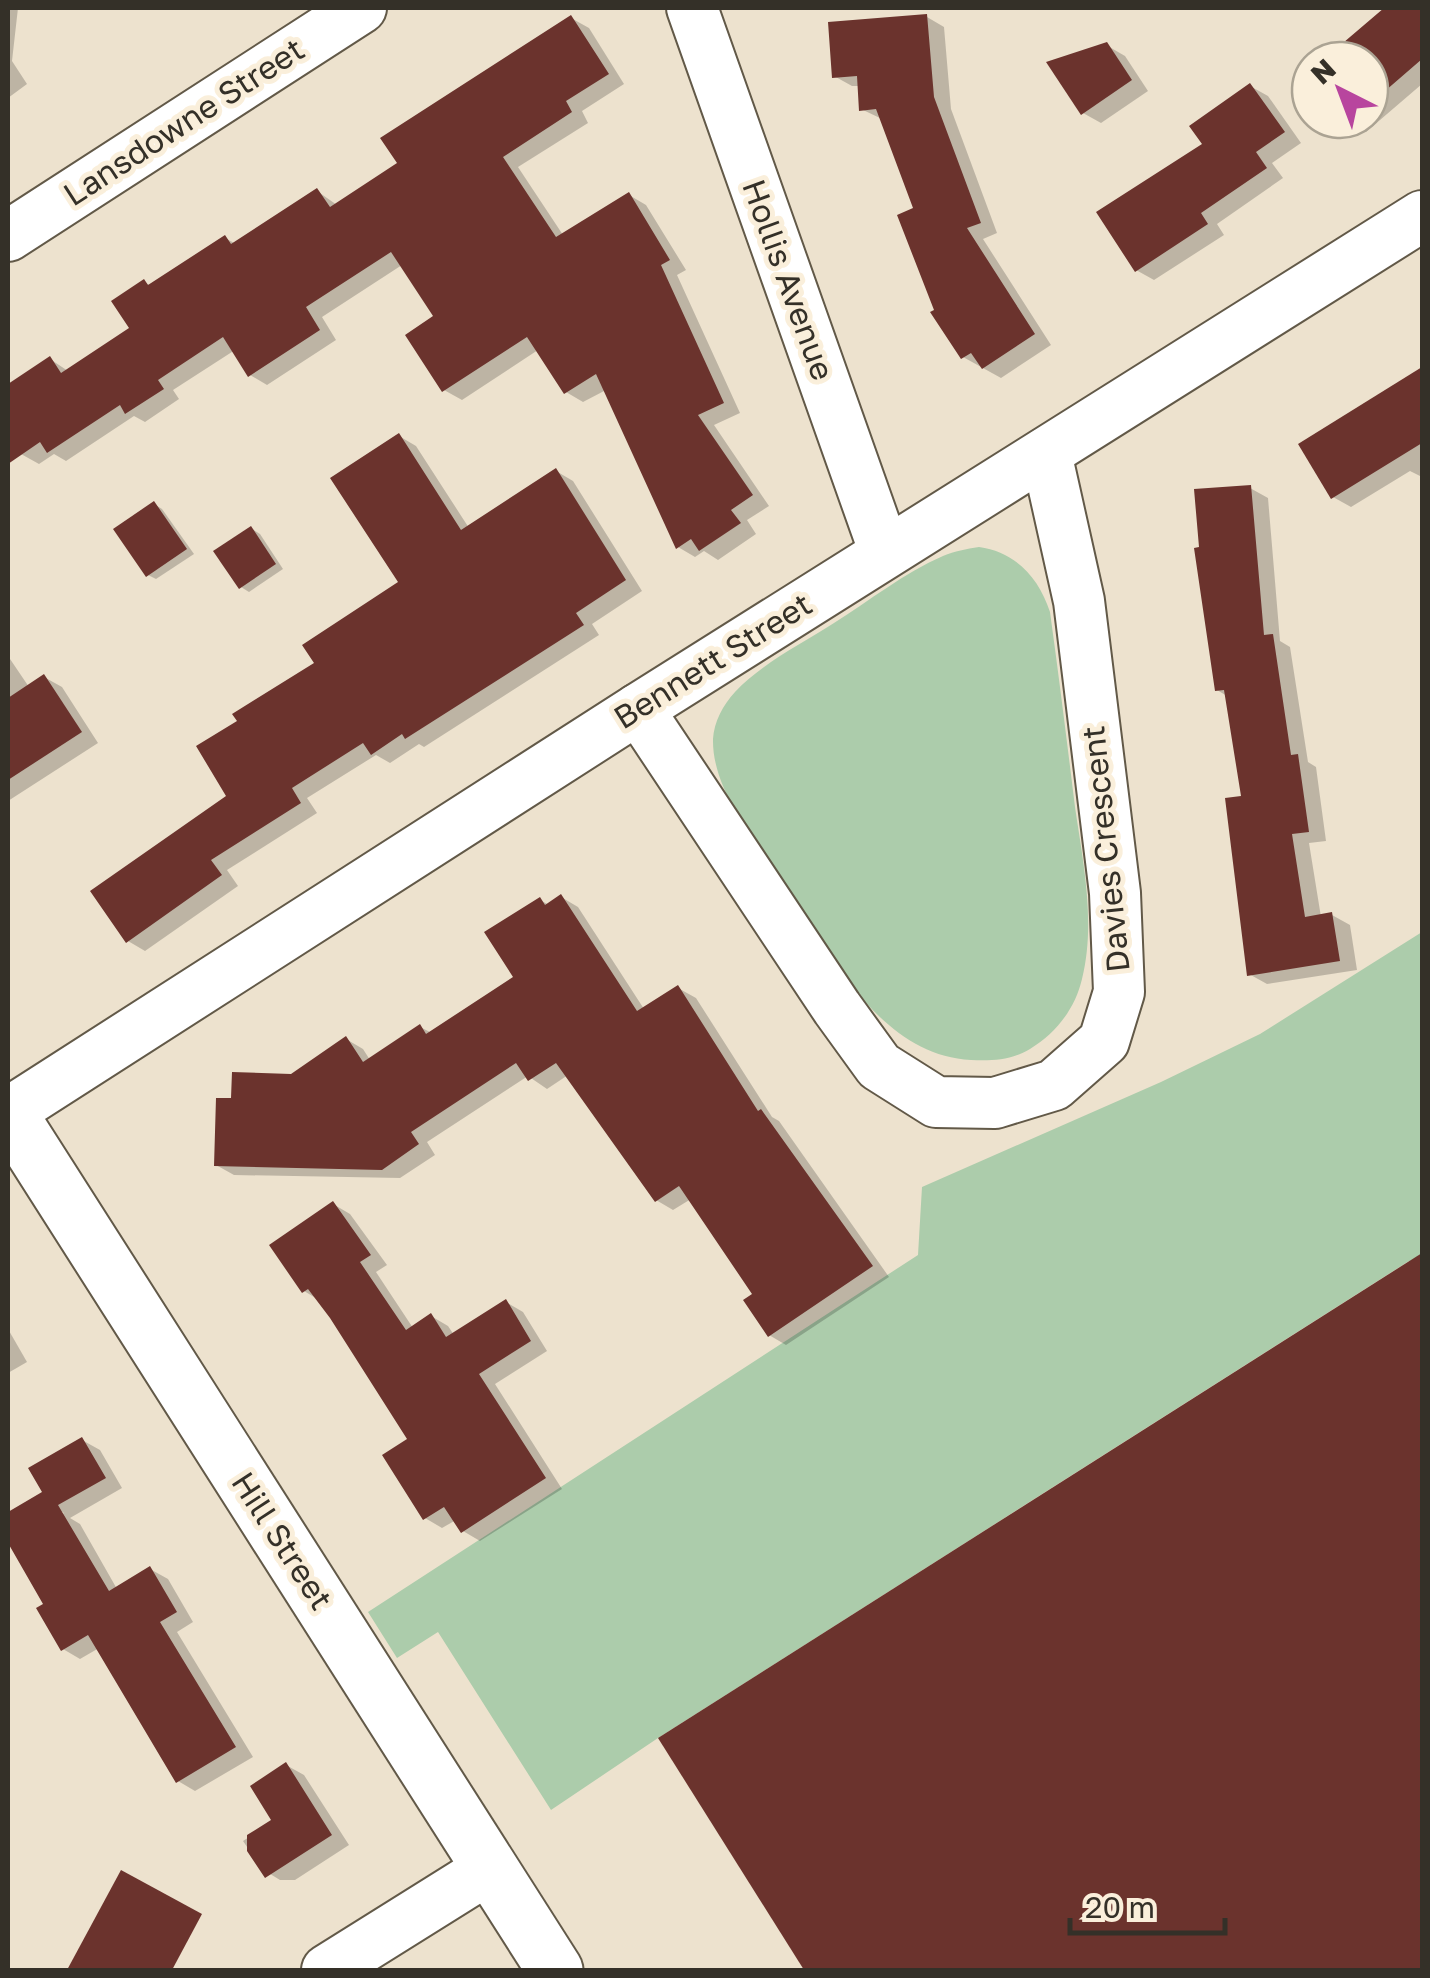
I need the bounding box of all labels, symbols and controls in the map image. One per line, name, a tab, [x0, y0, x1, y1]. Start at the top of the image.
street label: Lansdowne Street	[56, 29, 311, 213]
north arrow	[1290, 40, 1390, 140]
text: N	[1304, 52, 1342, 90]
street label: Hollis Avenue	[735, 174, 843, 385]
street label: Bennett Street	[607, 584, 818, 736]
street label: Davies Crescent	[1073, 724, 1137, 974]
street label: Hill Street	[224, 1465, 341, 1616]
scale bar	[1070, 1873, 1225, 1935]
text: 20 m	[1085, 1889, 1155, 1925]

